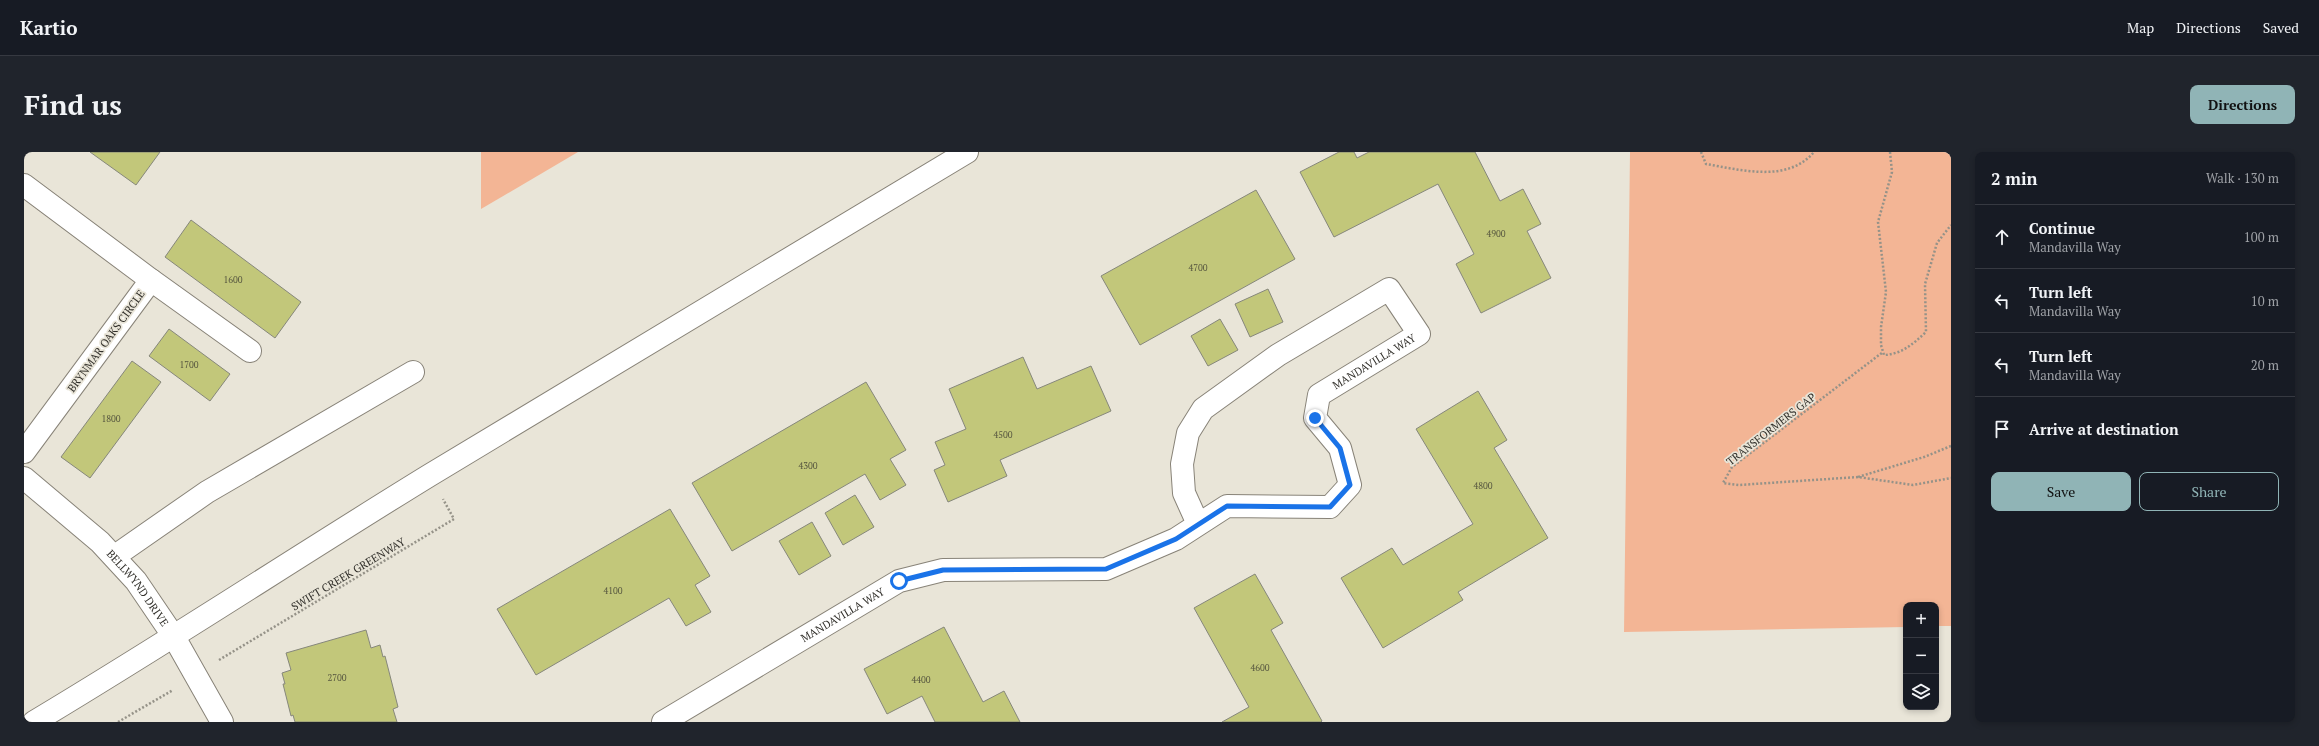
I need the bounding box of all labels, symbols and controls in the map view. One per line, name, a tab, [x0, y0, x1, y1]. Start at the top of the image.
text: Kartio	[20, 15, 77, 40]
text: Map	[2127, 18, 2154, 37]
text: Directions	[2176, 18, 2241, 37]
text: Saved	[2263, 18, 2299, 37]
button: Directions	[2190, 85, 2295, 124]
text: Find us	[24, 86, 122, 123]
text: 2 min	[1991, 167, 2038, 190]
text: Walk · 130 m	[2206, 169, 2279, 187]
text: Continue	[2029, 218, 2095, 238]
icon: ahead	[1991, 226, 2013, 248]
house number: 4900	[1486, 228, 1506, 240]
text: 100 m	[2244, 228, 2279, 246]
text: Mandavilla Way	[2029, 238, 2121, 256]
house number: 4700	[1188, 262, 1208, 274]
house number: 1600	[223, 274, 243, 286]
text: Turn left	[2029, 282, 2093, 302]
street label: BRYNMAR OAKS CIRCLE	[64, 287, 148, 395]
icon: left	[1991, 290, 2013, 312]
text: 10 m	[2251, 292, 2279, 310]
text: Mandavilla Way	[2029, 302, 2121, 320]
street label: MANDAVILLA WAY	[1330, 330, 1419, 392]
text: Turn left	[2029, 346, 2093, 366]
icon: left	[1991, 354, 2013, 376]
text: 20 m	[2251, 356, 2279, 374]
house number: 1700	[179, 359, 199, 371]
text: Mandavilla Way	[2029, 366, 2121, 384]
street label: TRANSFORMERS GAP	[1724, 389, 1819, 468]
route end	[1306, 409, 1324, 427]
house number: 1800	[101, 413, 121, 425]
icon: arrive	[1991, 418, 2013, 440]
text: Arrive at destination	[2029, 419, 2179, 439]
house number: 4500	[993, 429, 1013, 441]
house number: 4300	[798, 460, 818, 472]
button: Save	[1991, 472, 2131, 511]
button: Share	[2139, 472, 2279, 511]
house number: 4800	[1473, 480, 1493, 492]
street label: SWIFT CREEK GREENWAY	[288, 534, 408, 614]
street label: BELLWYND DRIVE	[104, 547, 172, 629]
route start	[890, 572, 908, 590]
street label: MANDAVILLA WAY	[798, 584, 888, 645]
house number: 4100	[603, 585, 623, 597]
map controls	[1903, 602, 1939, 710]
button: +	[1903, 602, 1939, 638]
button: −	[1903, 638, 1939, 674]
house number: 4600	[1250, 662, 1270, 674]
house number: 2700	[327, 672, 347, 684]
house number: 4400	[911, 674, 931, 686]
button: layers	[1903, 674, 1939, 710]

